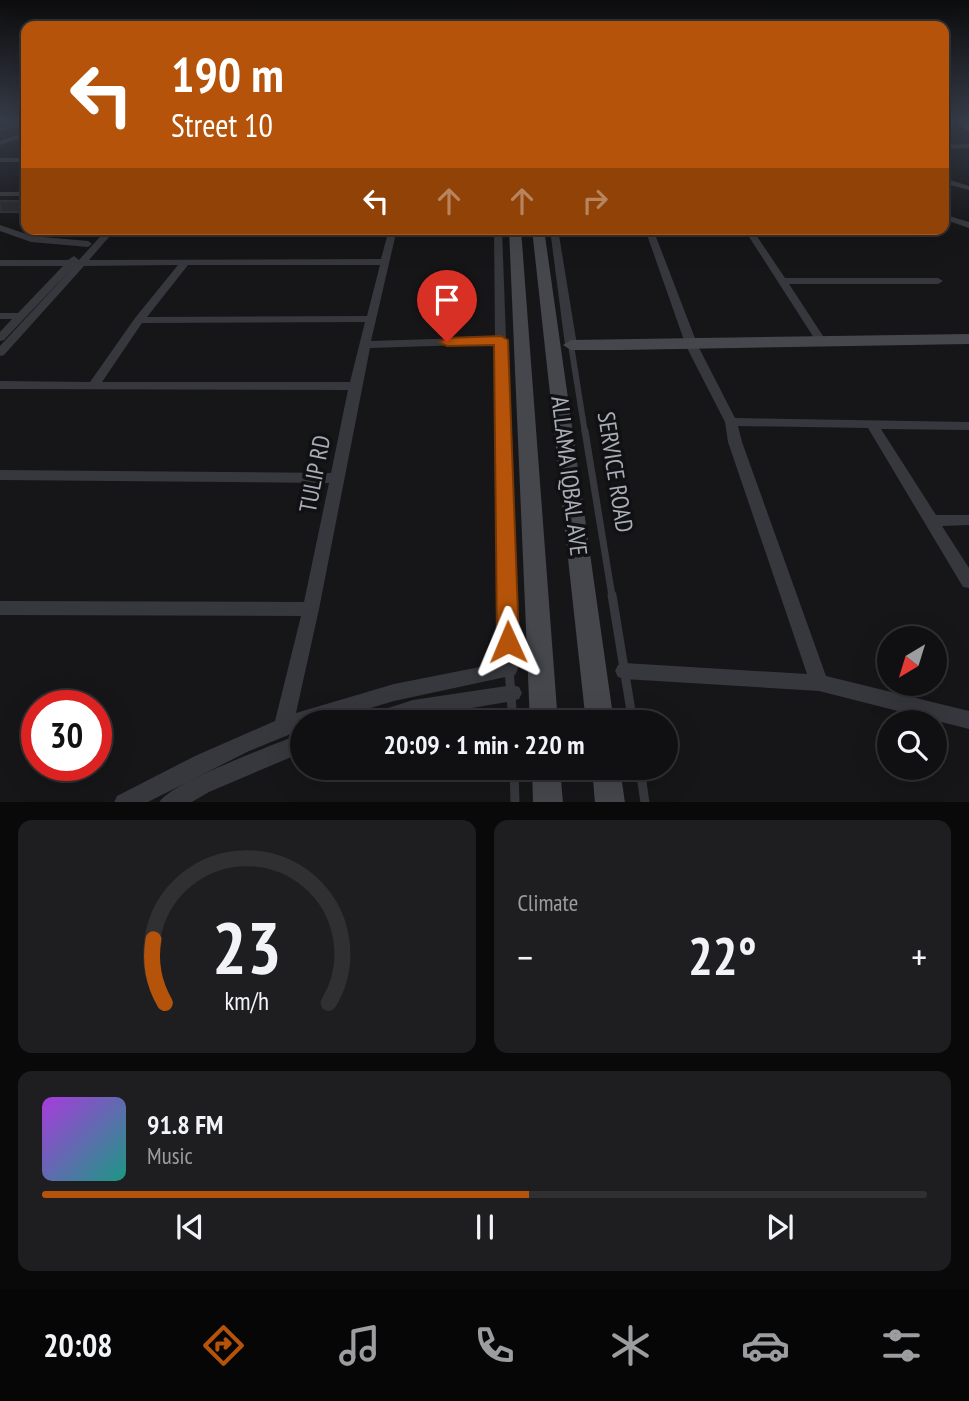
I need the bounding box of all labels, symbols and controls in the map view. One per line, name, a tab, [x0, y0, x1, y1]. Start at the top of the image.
text: 190 m	[171, 42, 284, 106]
icon: left	[56, 49, 147, 140]
text: Street 10	[171, 104, 273, 146]
icon: left	[357, 182, 395, 220]
icon: ahead	[430, 182, 468, 220]
icon: ahead	[503, 182, 541, 220]
icon: right	[576, 182, 614, 220]
pin	[417, 270, 477, 342]
icon: arrive	[428, 281, 466, 319]
street label: ALLAMA IQBAL AVE	[544, 394, 595, 557]
street label: SERVICE ROAD	[591, 409, 640, 534]
street label: TULIP RD	[292, 433, 337, 515]
position arrow	[471, 605, 545, 679]
north arrow	[877, 626, 947, 696]
map controls	[877, 626, 947, 780]
speed limit sign: 30	[21, 690, 112, 781]
button: search	[877, 710, 947, 780]
text: 20:09 · 1 min · 220 m	[384, 728, 584, 761]
text: Climate	[518, 888, 578, 917]
text: 23	[212, 899, 282, 993]
text: 22°	[688, 922, 757, 989]
text: −	[518, 932, 533, 981]
text: +	[911, 932, 927, 981]
text: km/h	[225, 984, 269, 1016]
text: 91.8 FM	[147, 1108, 223, 1141]
text: Music	[147, 1141, 193, 1170]
icon: previous	[171, 1208, 209, 1246]
icon: pause	[466, 1208, 504, 1246]
icon: next	[761, 1208, 799, 1246]
icon: directions	[199, 1321, 248, 1370]
icon: music	[335, 1321, 384, 1370]
icon: phone	[470, 1321, 519, 1370]
icon: climate	[606, 1321, 655, 1370]
icon: car	[741, 1321, 790, 1370]
icon: filters	[877, 1321, 926, 1370]
text: 20:08	[43, 1324, 112, 1366]

